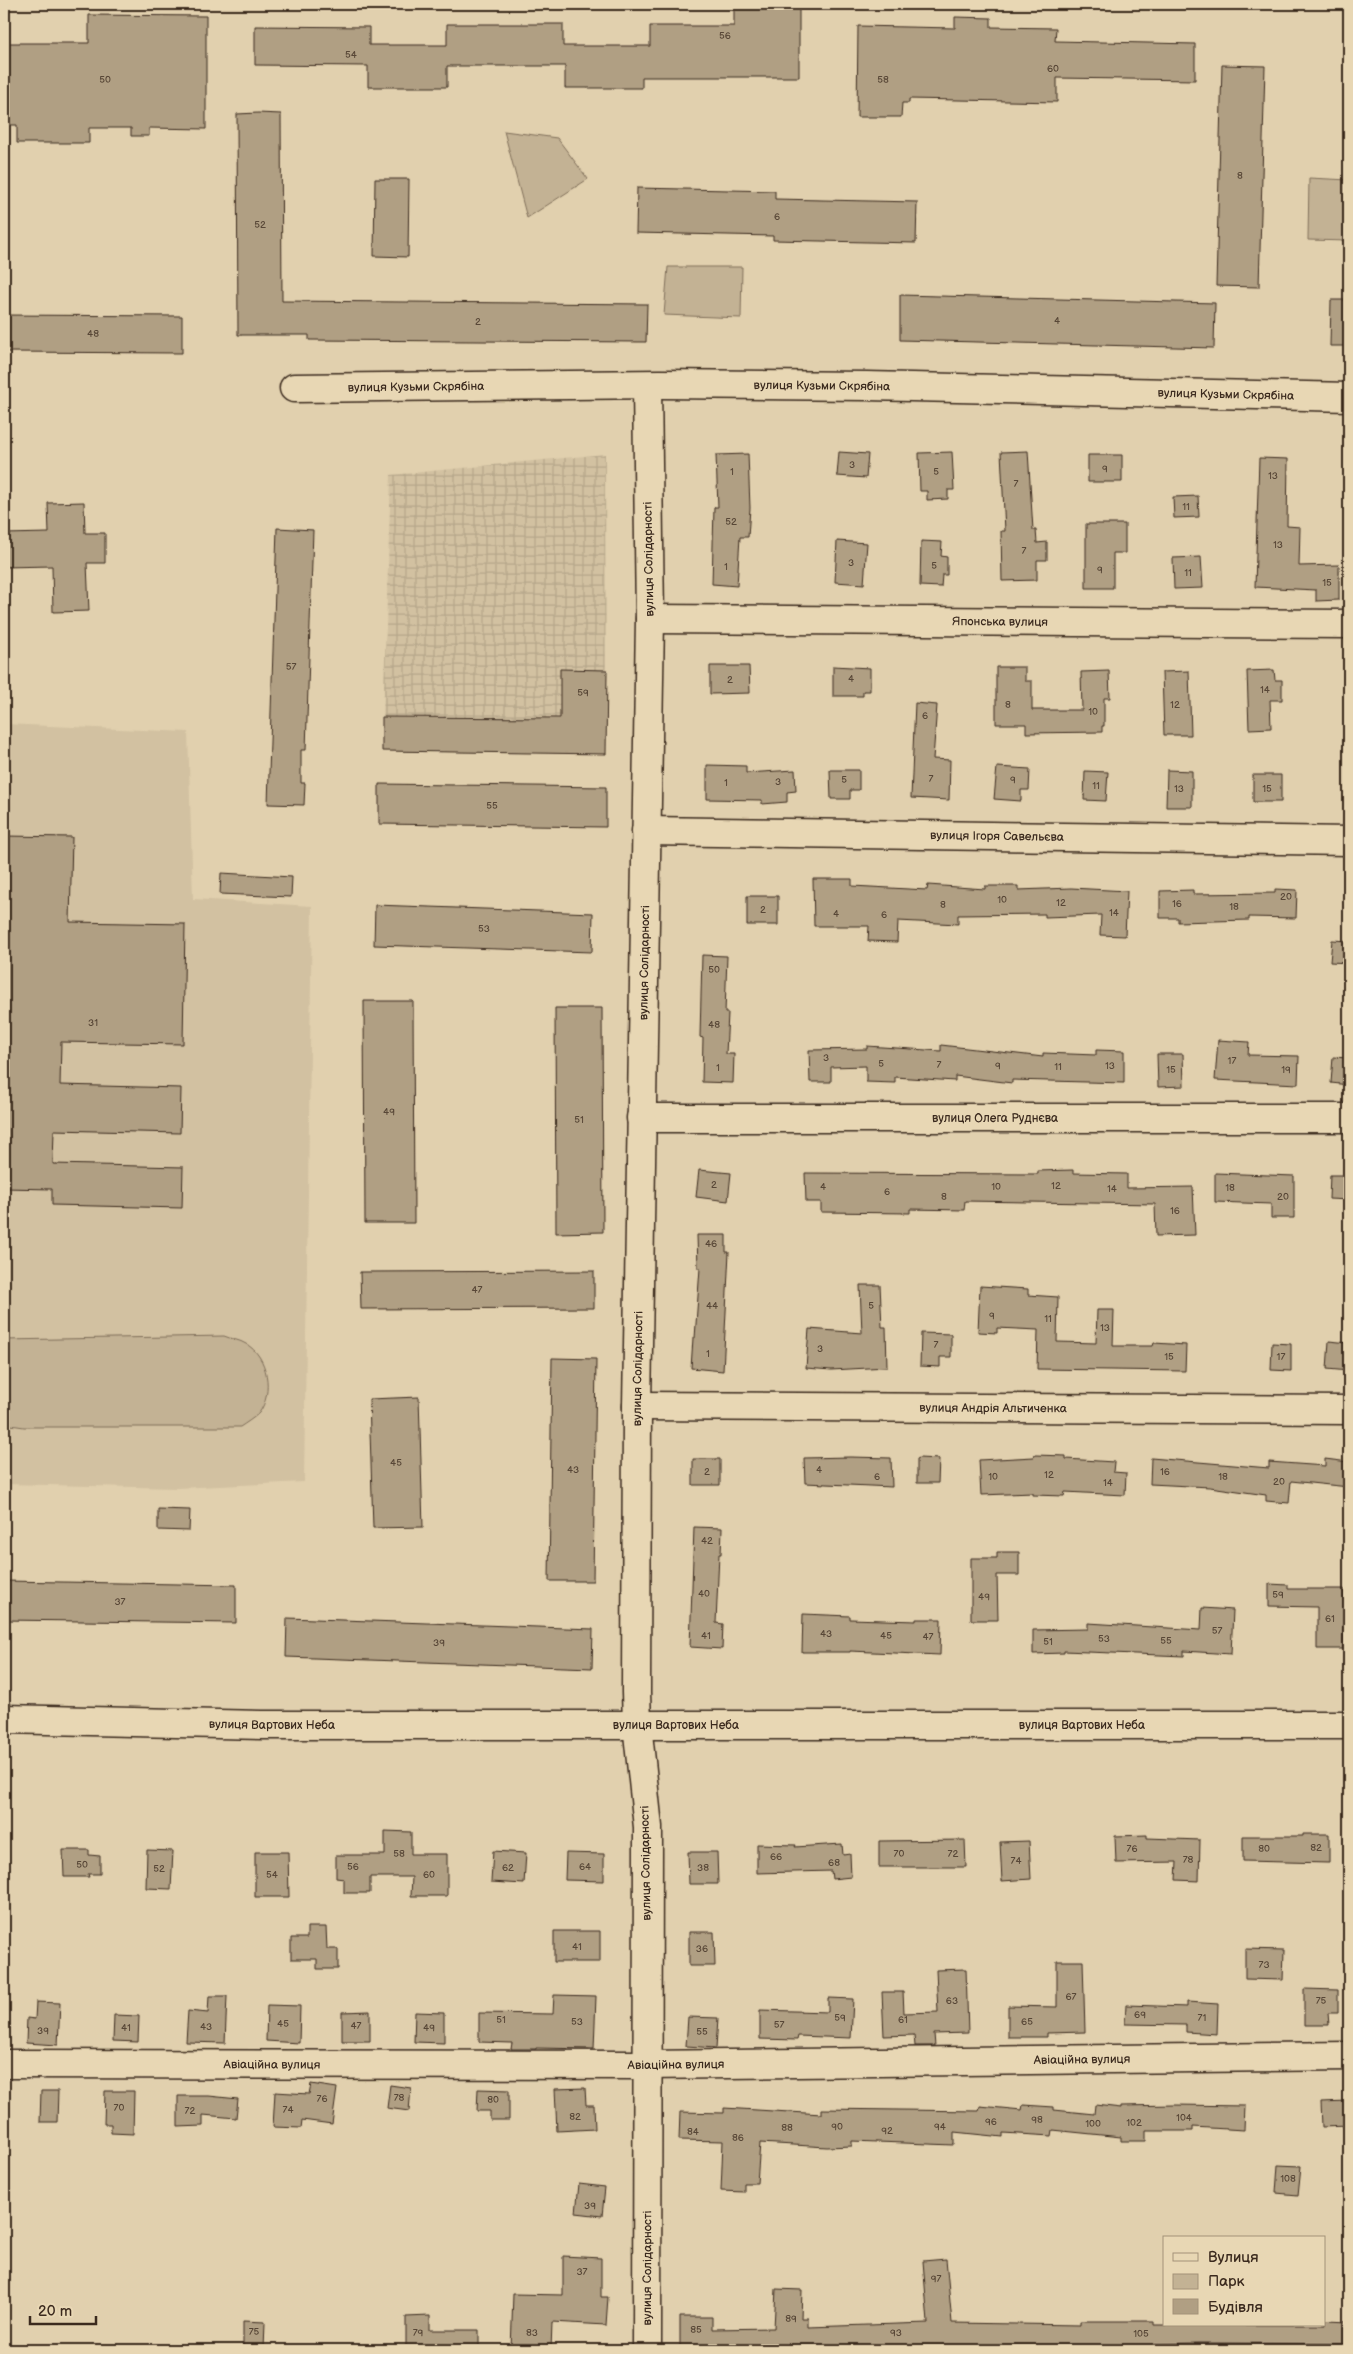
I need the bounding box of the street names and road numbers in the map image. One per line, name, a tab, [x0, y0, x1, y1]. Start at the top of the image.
street label: вулиця Кузьми Скрябіна	[754, 377, 890, 394]
street label: вулиця Кузьми Скрябіна	[348, 378, 484, 395]
street label: вулиця Кузьми Скрябіна	[1157, 385, 1294, 403]
street label: вулиця Солідарності	[640, 501, 658, 617]
street label: Японська вулиця	[952, 614, 1048, 629]
street label: вулиця Ігоря Савельєва	[930, 828, 1064, 844]
street label: вулиця Солідарності	[636, 905, 653, 1020]
street label: вулиця Олега Руднєва	[932, 1111, 1058, 1126]
street label: вулиця Солідарності	[629, 1311, 646, 1426]
street label: вулиця Андрія Альтиченка	[919, 1400, 1067, 1416]
street label: вулиця Вартових Неба	[209, 1716, 335, 1733]
street label: вулиця Вартових Неба	[613, 1718, 739, 1733]
street label: вулиця Вартових Неба	[1019, 1718, 1145, 1733]
street label: вулиця Солідарності	[637, 1805, 655, 1921]
street label: Авіаційна вулиця	[1032, 2051, 1131, 2068]
street label: Авіаційна вулиця	[627, 2056, 725, 2073]
street label: Авіаційна вулиця	[223, 2057, 321, 2072]
street label: вулиця Солідарності	[640, 2210, 655, 2326]

